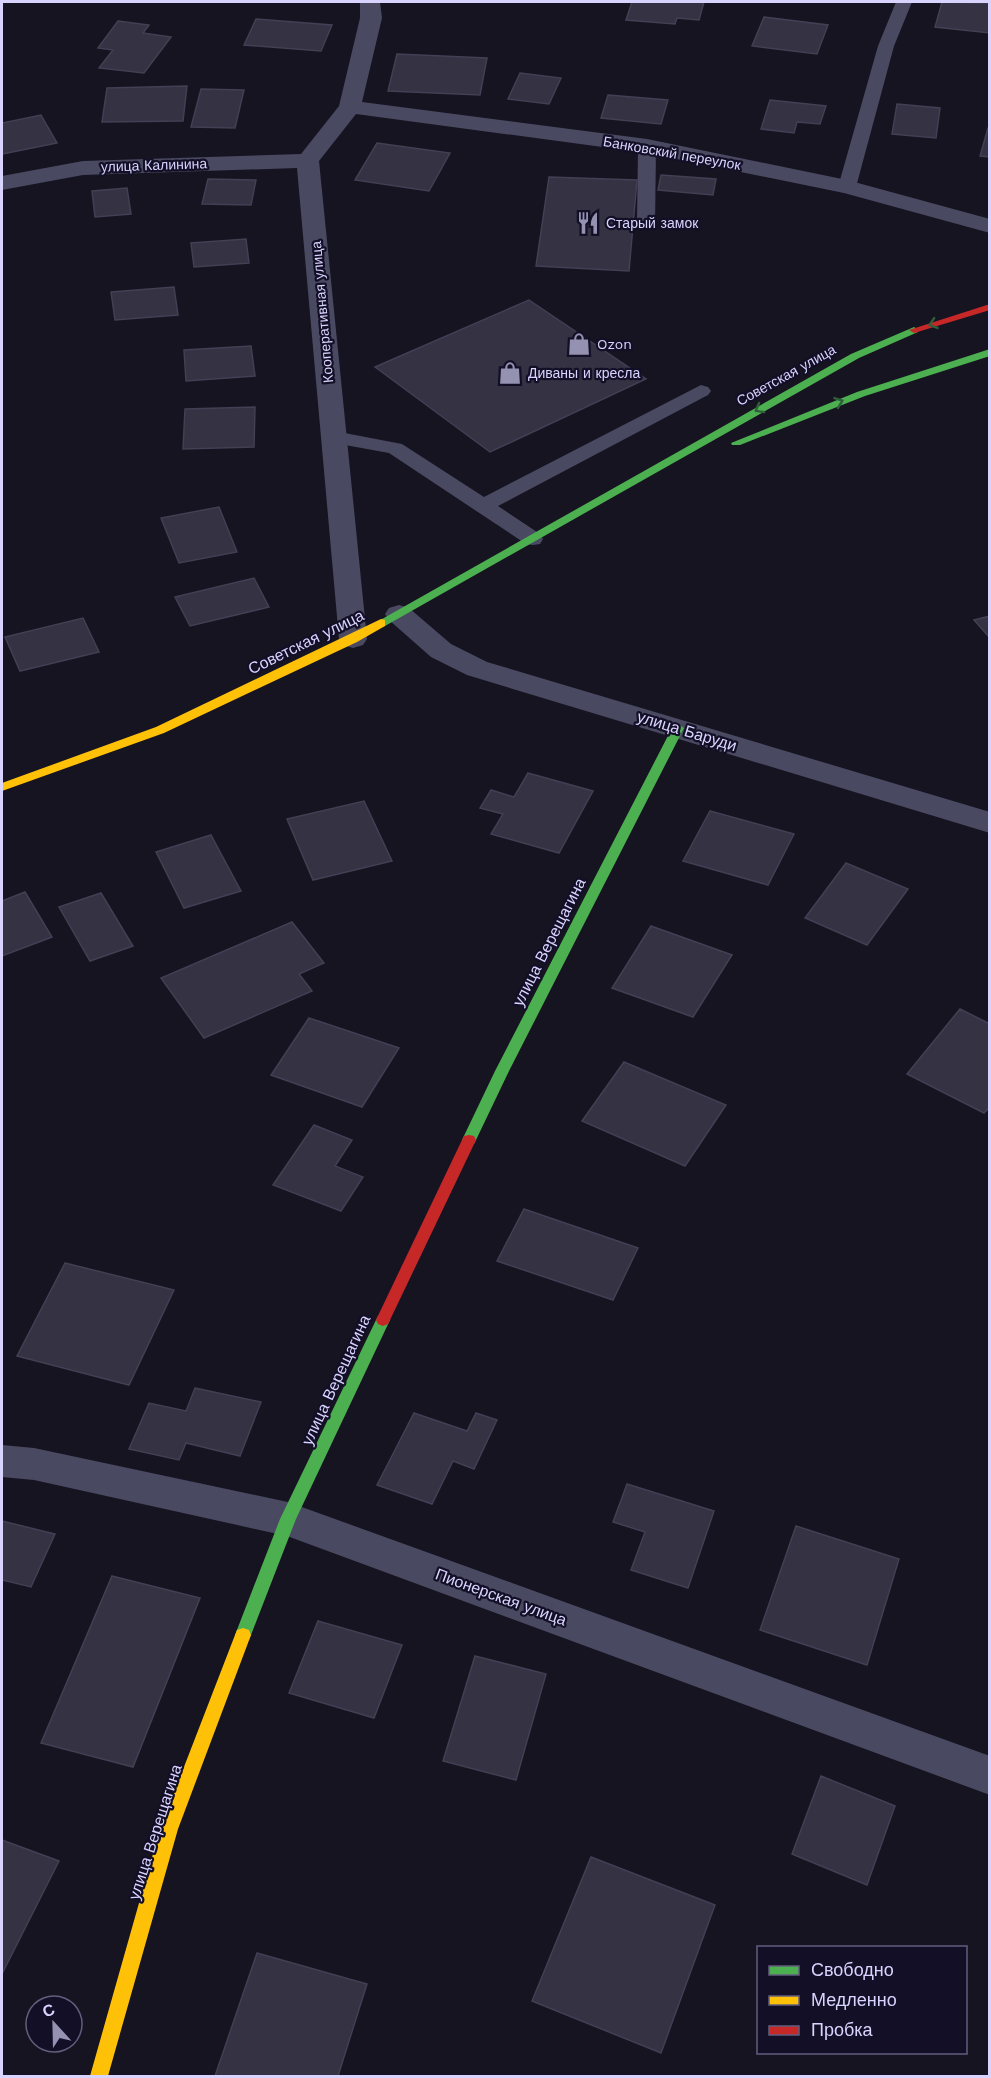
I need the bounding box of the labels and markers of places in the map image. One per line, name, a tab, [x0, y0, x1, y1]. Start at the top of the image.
restaurant icon: Старый замок	[575, 210, 601, 236]
place label: Старый замок	[606, 215, 699, 231]
shop icon: Ozon	[566, 331, 592, 357]
place label: Ozon	[597, 336, 632, 352]
shop icon: Диваны и кресла	[497, 360, 523, 386]
place label: Диваны и кресла	[528, 365, 640, 381]

